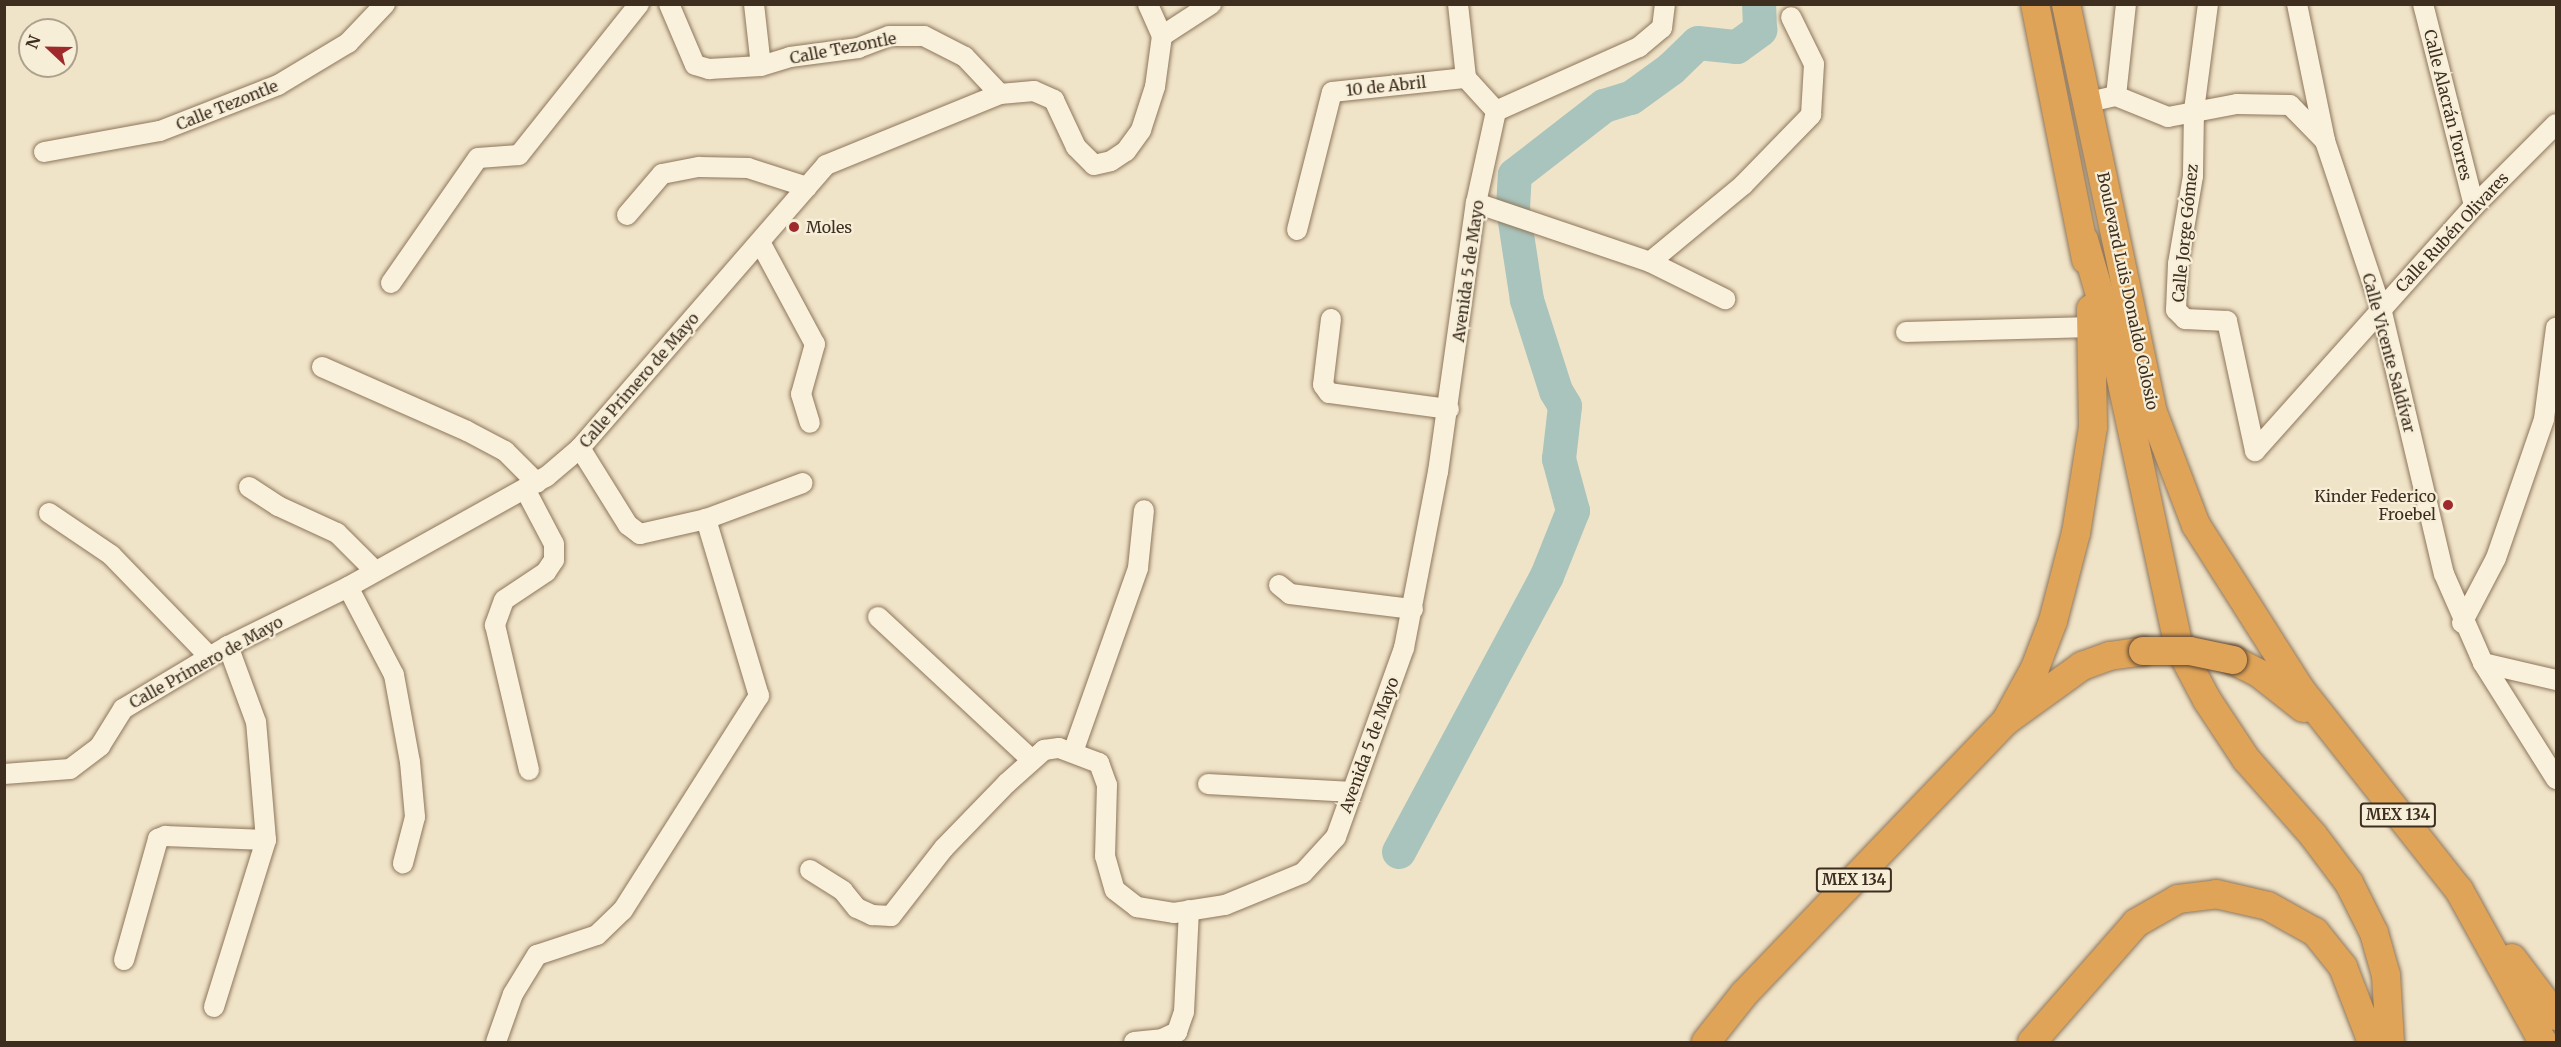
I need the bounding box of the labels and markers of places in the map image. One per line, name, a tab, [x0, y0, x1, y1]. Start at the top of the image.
place label: Moles	[806, 217, 852, 237]
marker: Moles	[787, 220, 801, 234]
place label: Kinder Federico Froebel	[2314, 486, 2436, 524]
marker: Kinder Federico Froebel	[2441, 498, 2455, 512]

